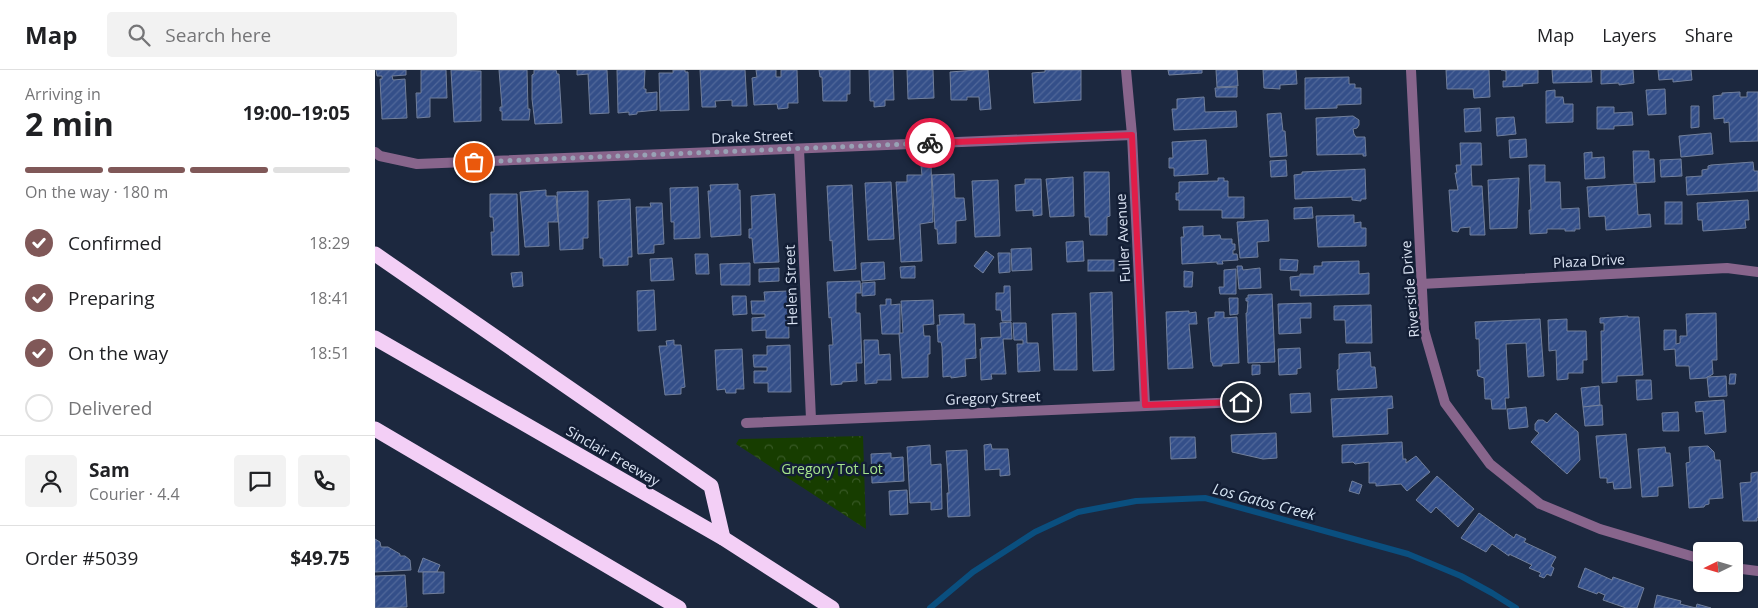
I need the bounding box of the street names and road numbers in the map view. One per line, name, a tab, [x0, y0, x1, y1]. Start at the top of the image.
street label: Drake Street	[711, 126, 793, 147]
street label: Fuller Avenue	[1111, 193, 1134, 283]
street label: Riverside Drive	[1396, 240, 1423, 338]
street label: Helen Street	[780, 244, 801, 326]
street label: Plaza Drive	[1553, 249, 1626, 272]
street label: Gregory Street	[945, 386, 1041, 409]
street label: Sinclair Freeway	[563, 421, 664, 491]

